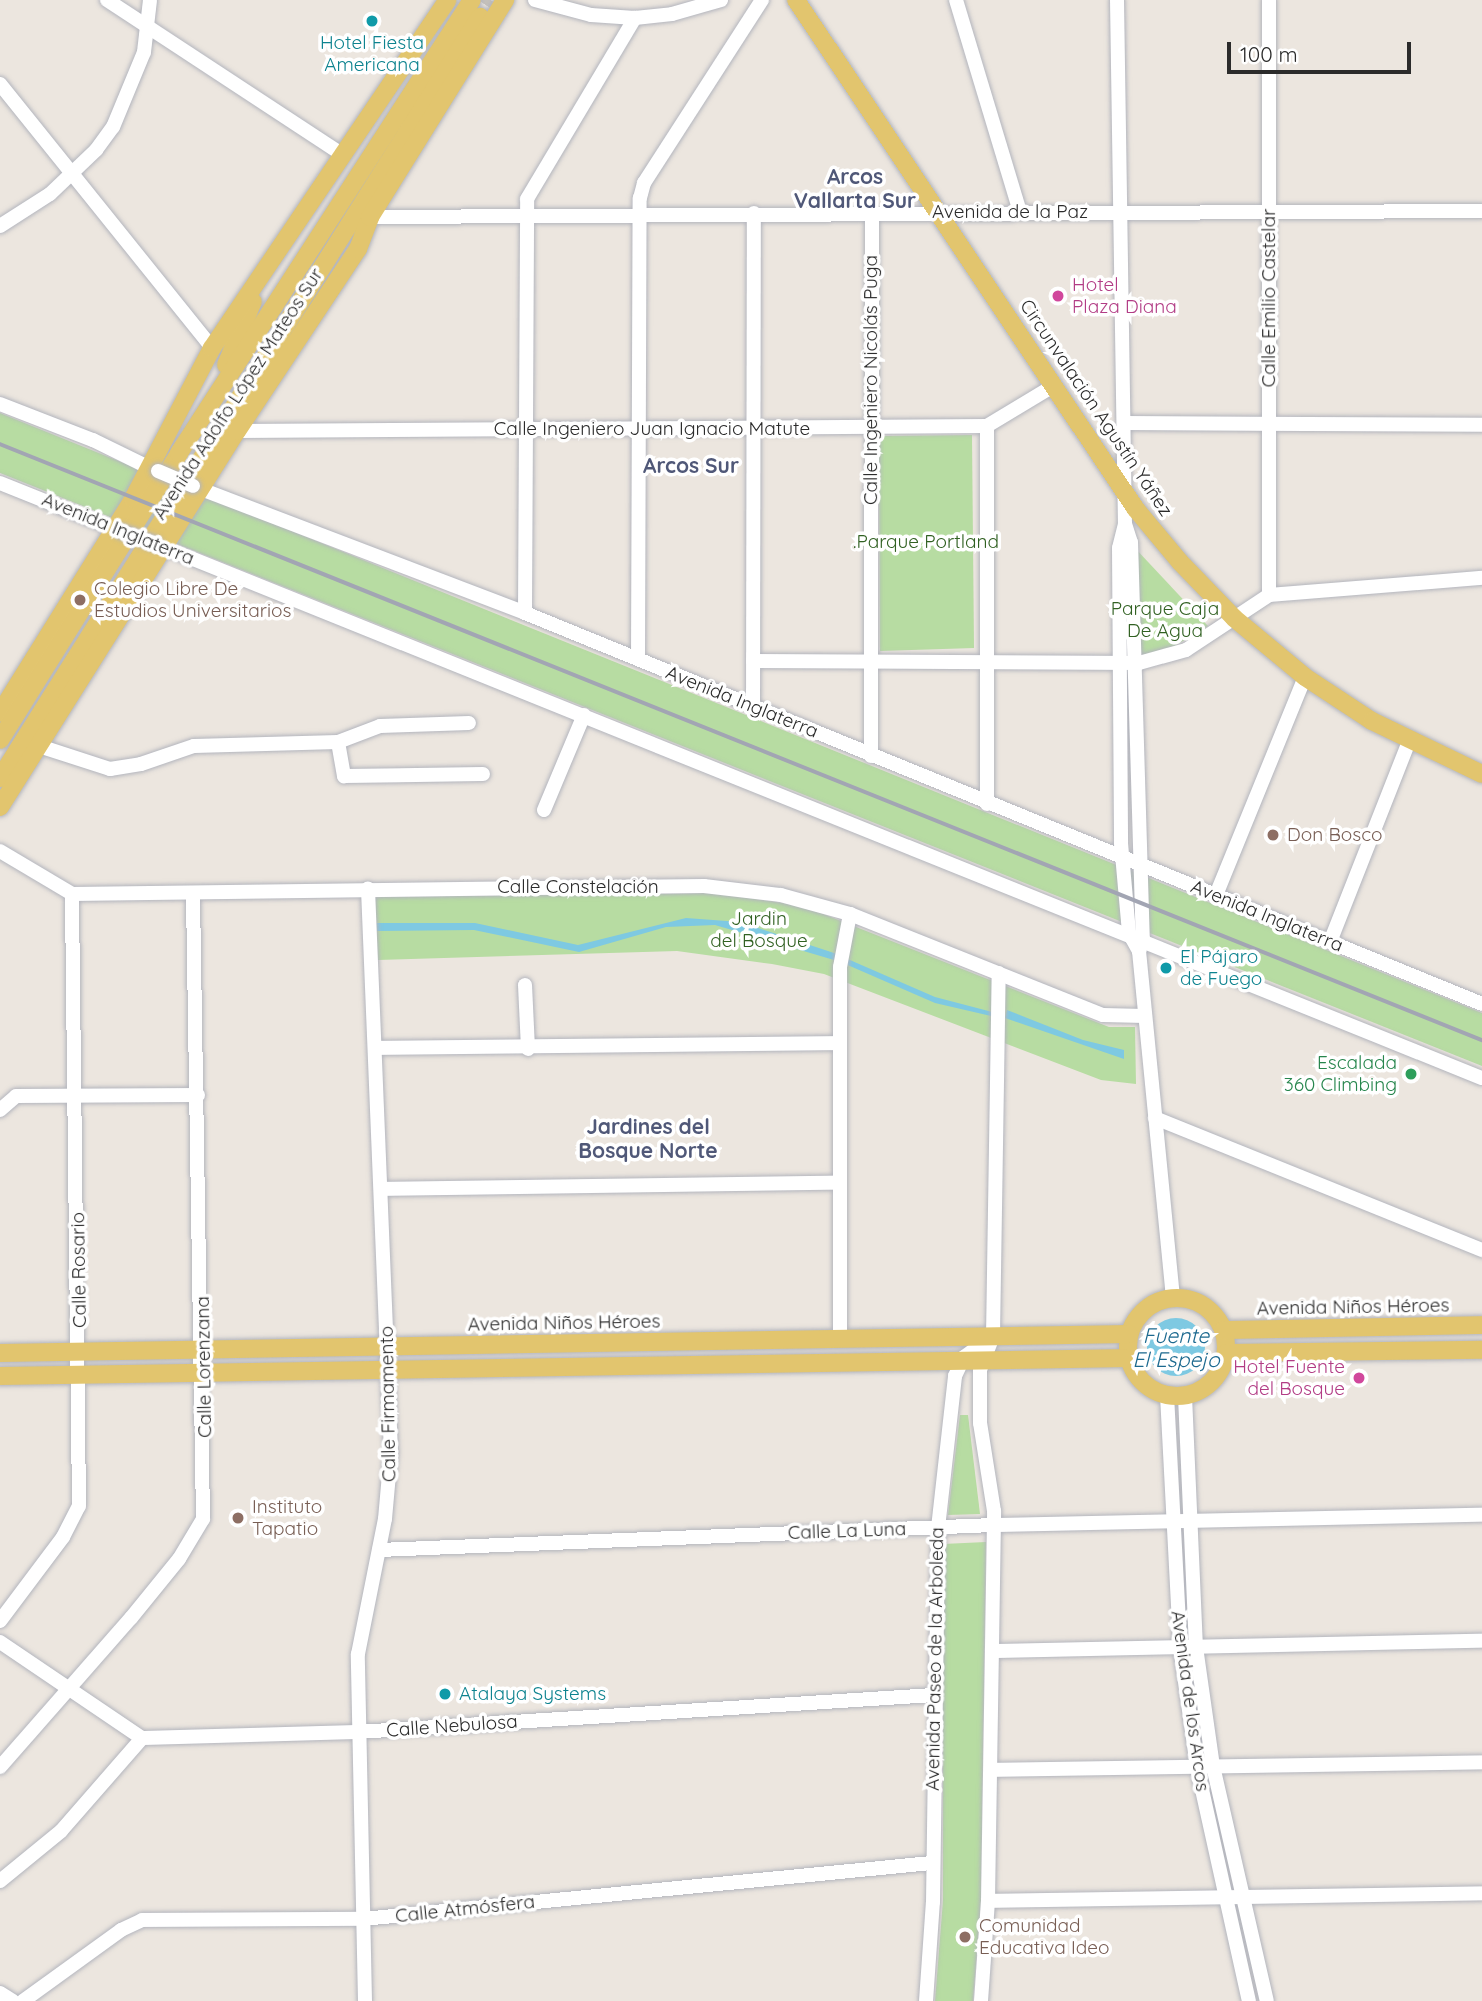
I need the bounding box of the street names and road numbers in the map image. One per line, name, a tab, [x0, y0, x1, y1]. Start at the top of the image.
street label: Avenida de la Paz	[932, 201, 1088, 223]
street label: Calle Emilio Castelar	[1258, 209, 1280, 387]
street label: Calle Ingeniero Nicolás Puga	[860, 255, 882, 505]
street label: Avenida Adolfo López Mateos Sur	[148, 264, 328, 524]
street label: Circunvalación Agustín Yáñez	[1015, 295, 1177, 521]
street label: Calle Ingeniero Juan Ignacio Matute	[494, 418, 810, 440]
street label: Avenida Inglaterra	[39, 488, 197, 570]
street label: Avenida Inglaterra	[663, 661, 821, 743]
street label: Avenida Inglaterra	[1188, 875, 1346, 957]
street label: Calle Constelación	[497, 876, 659, 898]
street label: Calle Rosario	[67, 1212, 91, 1328]
street label: Avenida Niños Héroes	[1257, 1294, 1449, 1320]
street label: Calle Lorenzana	[191, 1296, 217, 1438]
street label: Avenida Niños Héroes	[468, 1310, 660, 1336]
street label: Calle Firmamento	[375, 1326, 401, 1482]
street label: Calle La Luna	[787, 1518, 907, 1544]
street label: Avenida Paseo de la Arboleda	[921, 1527, 949, 1791]
street label: Avenida de los Arcos	[1166, 1609, 1214, 1793]
street label: Calle Nebulosa	[386, 1710, 518, 1742]
street label: Calle Atmósfera	[394, 1890, 536, 1928]

